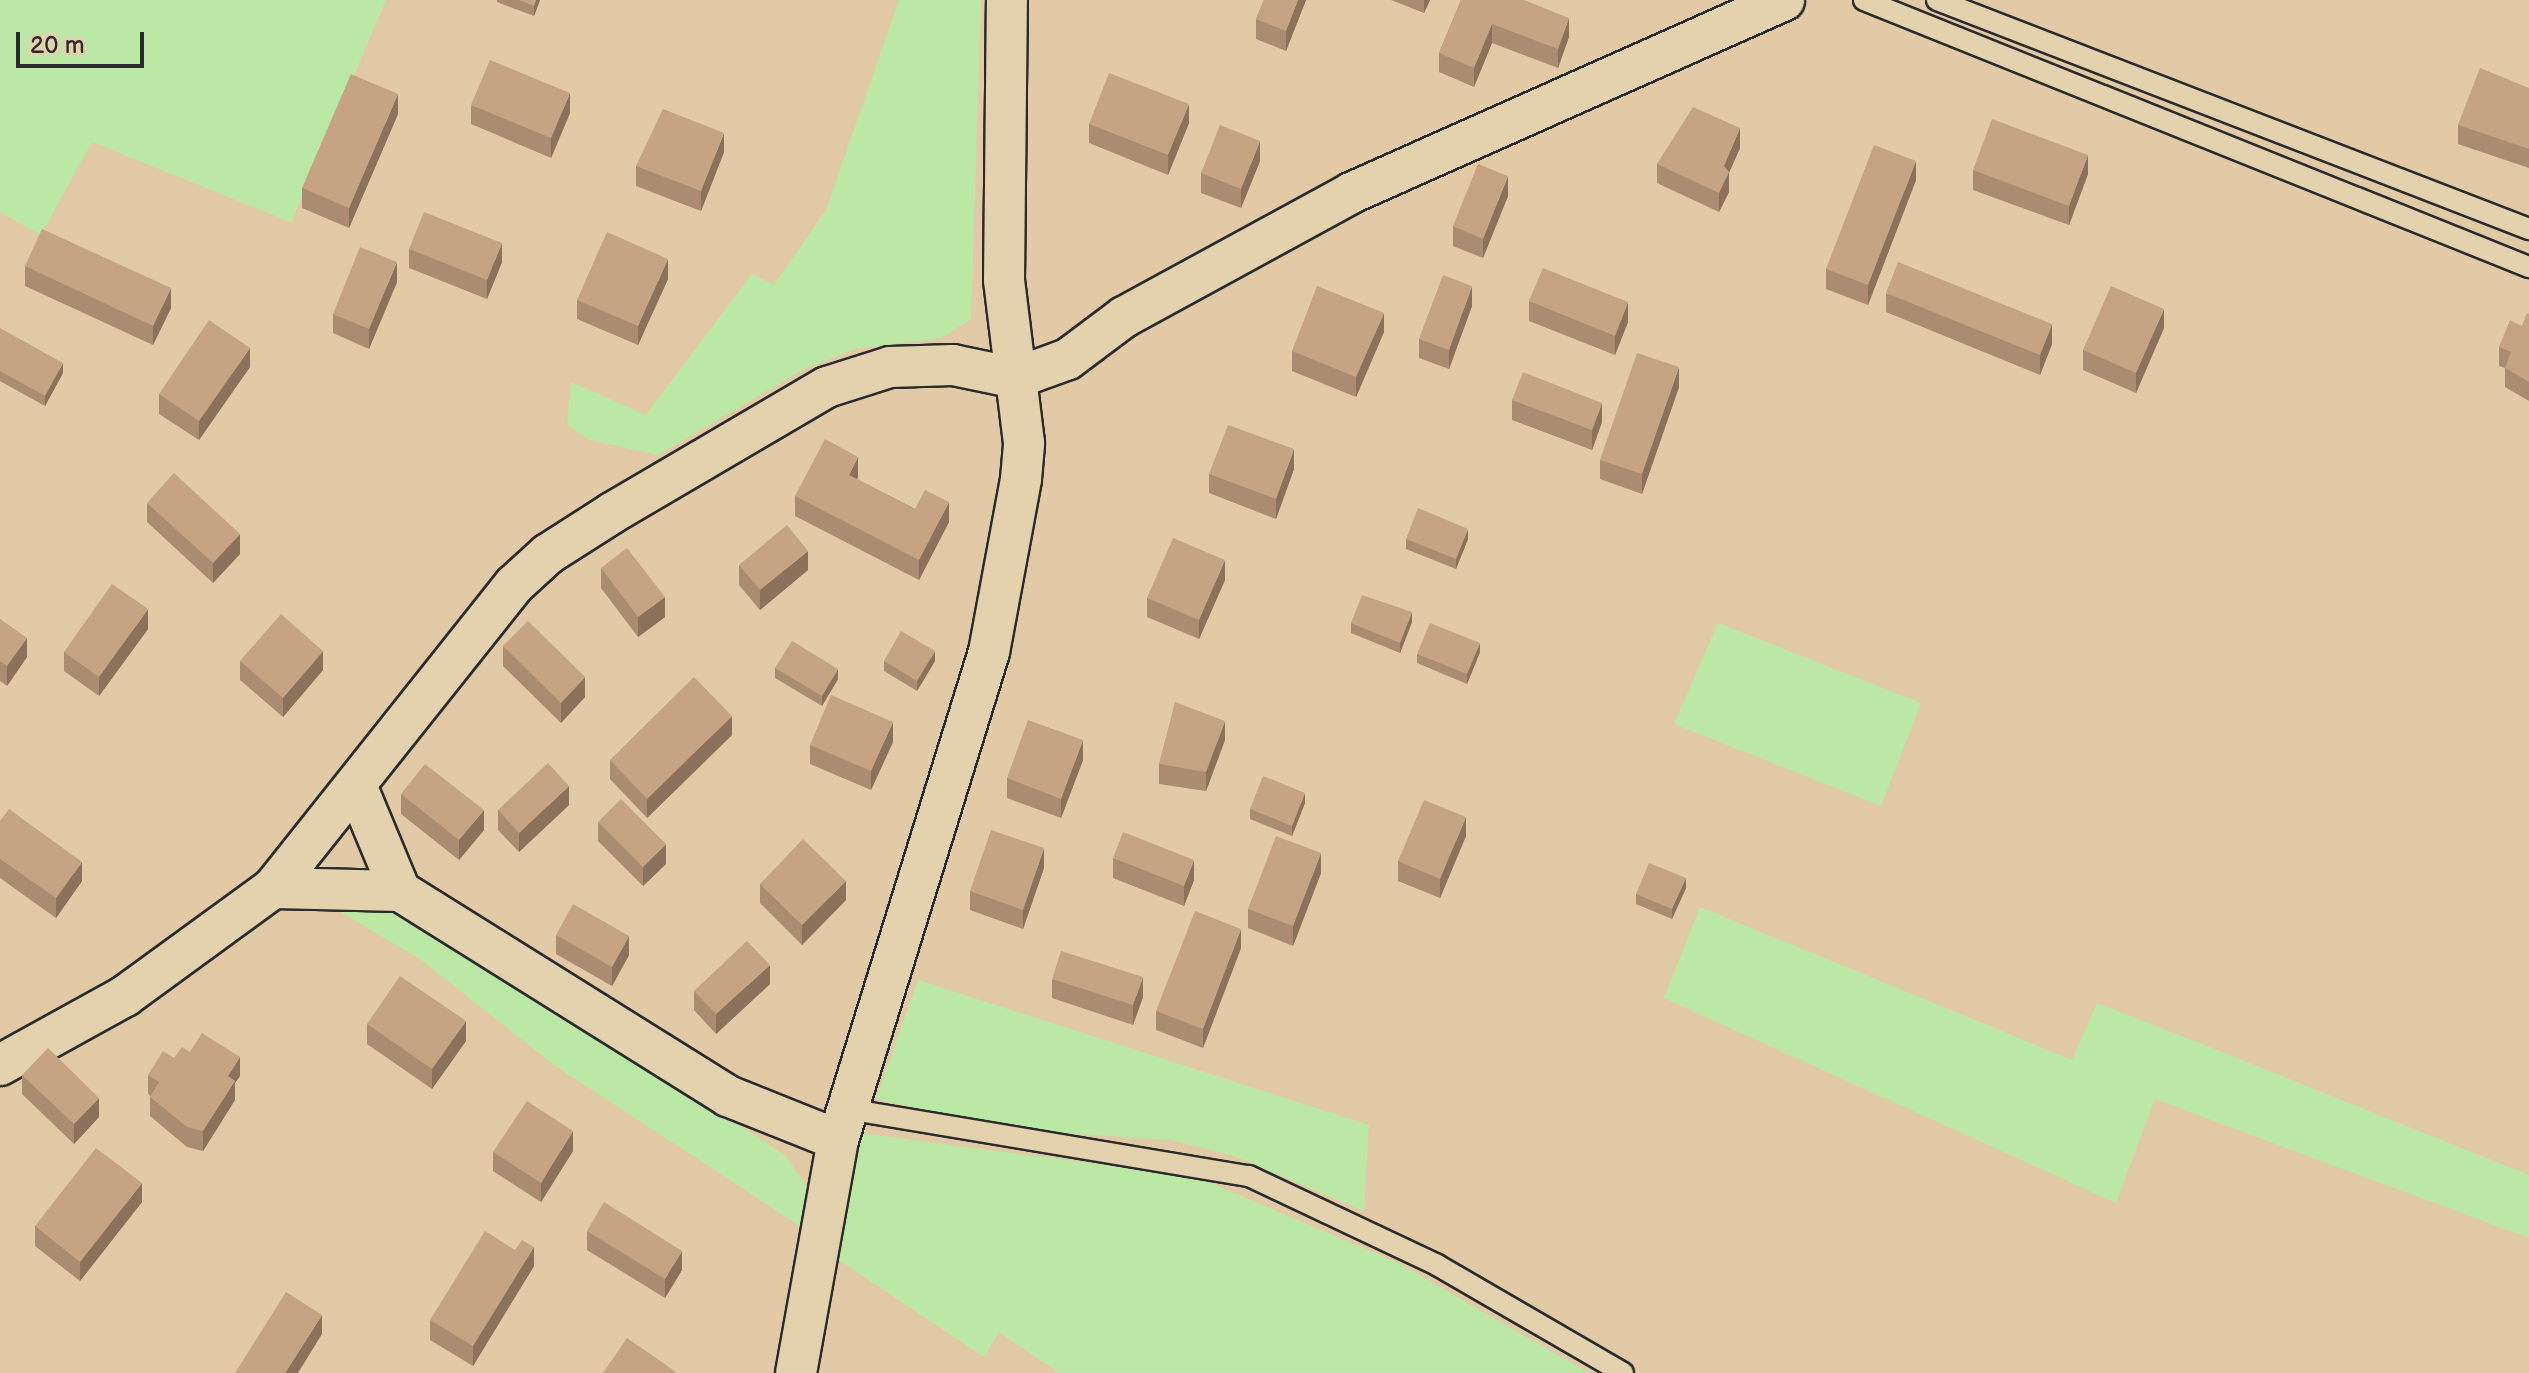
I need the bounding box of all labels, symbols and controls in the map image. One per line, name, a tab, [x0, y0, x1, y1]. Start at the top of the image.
scale bar	[20, 16, 148, 66]
text: 20 m	[30, 31, 85, 60]

